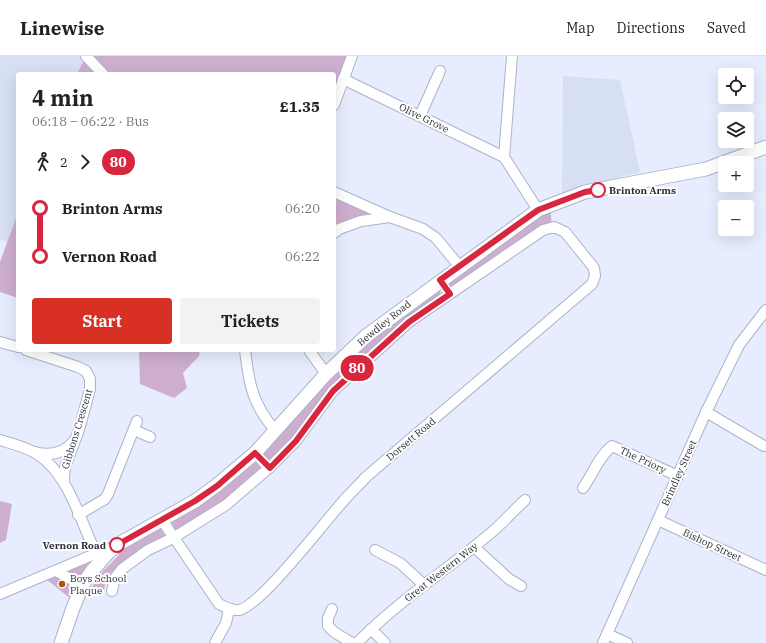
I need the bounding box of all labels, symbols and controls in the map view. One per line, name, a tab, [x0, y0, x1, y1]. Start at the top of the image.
text: Linewise	[20, 16, 104, 40]
text: Map	[566, 19, 595, 37]
text: Directions	[617, 19, 685, 37]
text: Saved	[707, 19, 746, 37]
map controls	[718, 68, 754, 236]
button: locate	[718, 68, 754, 104]
text: 4 min	[32, 83, 94, 112]
text: £1.35	[280, 97, 320, 116]
street label: Olive Grove	[397, 100, 451, 136]
button: layers	[718, 112, 754, 148]
text: 06:18 – 06:22 · Bus	[32, 113, 149, 130]
icon: walk	[32, 151, 54, 173]
icon: forward	[74, 151, 96, 173]
text: 80	[110, 153, 127, 171]
text: 2	[60, 154, 68, 171]
button: +	[718, 156, 754, 192]
marker: Brinton Arms	[590, 182, 606, 198]
place label: Brinton Arms	[609, 184, 676, 197]
text: Brinton Arms	[62, 199, 163, 218]
text: 06:20	[285, 200, 320, 217]
button: −	[718, 200, 754, 236]
text: Vernon Road	[62, 247, 157, 266]
text: 06:22	[285, 248, 320, 265]
street label: Bewdley Road	[354, 297, 414, 349]
button: Start	[32, 298, 172, 344]
button: Tickets	[180, 298, 320, 344]
line badge: 80	[339, 355, 375, 381]
text: 80	[349, 359, 365, 377]
street label: Gibbons Crescent	[59, 387, 95, 471]
street label: Dorsett Road	[384, 415, 438, 463]
street label: Brindley Street	[659, 438, 700, 508]
street label: The Priory	[618, 444, 669, 477]
street label: Bishop Street	[681, 526, 744, 564]
marker: Vernon Road	[109, 537, 125, 553]
place label: Vernon Road	[43, 539, 107, 552]
street label: Great Western Way	[402, 539, 481, 605]
place label: Boys School Plaque	[70, 572, 126, 597]
marker: Boys School Plaque	[57, 579, 67, 589]

